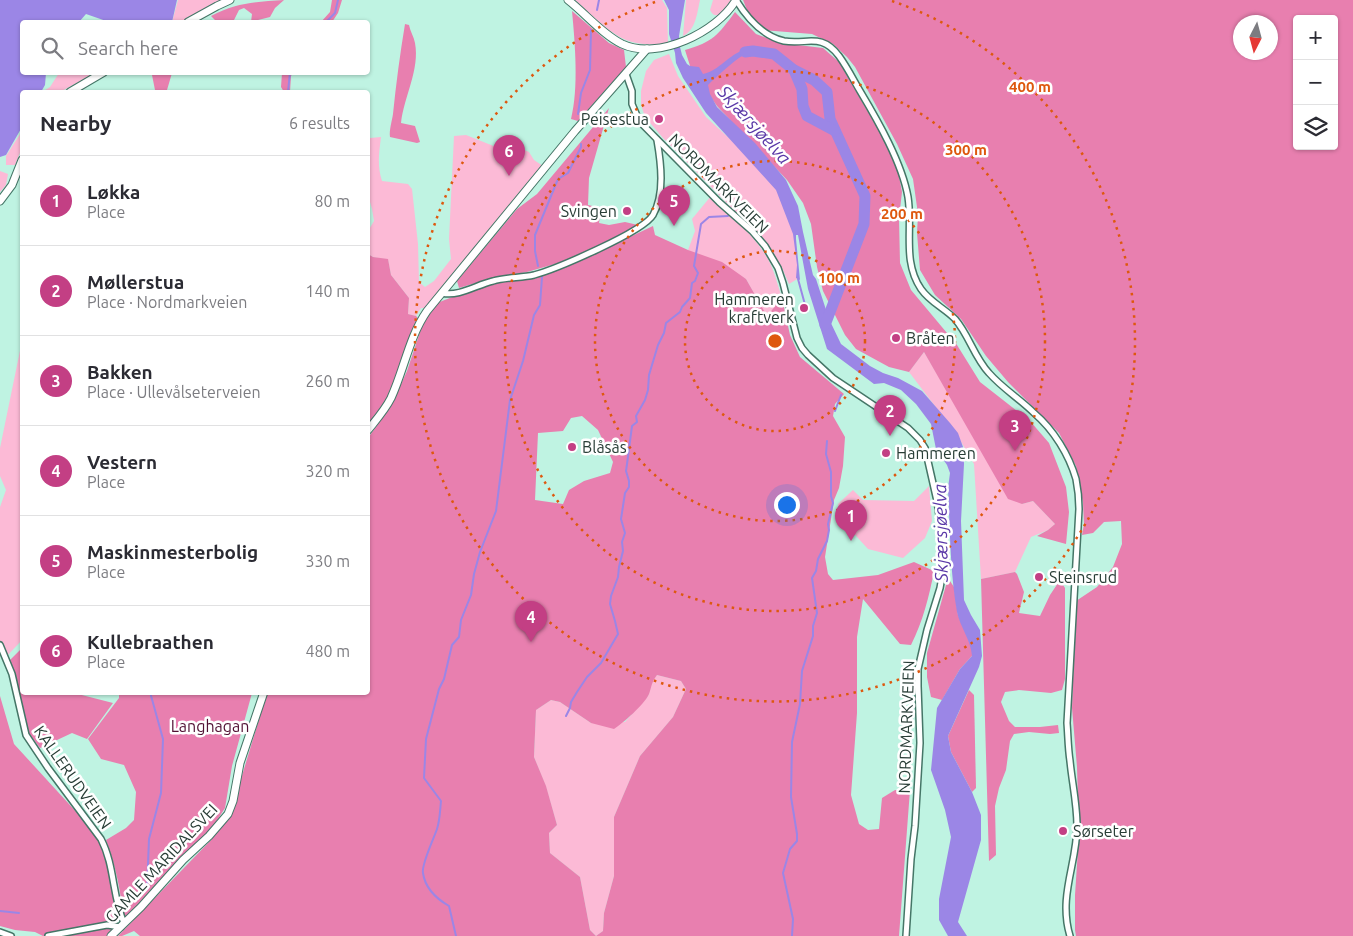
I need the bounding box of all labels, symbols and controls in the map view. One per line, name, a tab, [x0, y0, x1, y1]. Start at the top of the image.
north arrow	[1233, 15, 1278, 60]
map controls	[1293, 15, 1338, 150]
button: +	[1293, 15, 1338, 60]
search box	[20, 20, 370, 75]
icon: search	[38, 34, 66, 62]
text: Search here	[78, 37, 178, 59]
button: −	[1293, 60, 1338, 105]
text: 400 m	[1009, 78, 1051, 95]
water label: Skjærsjøelva	[714, 80, 795, 168]
button: layers	[1293, 105, 1338, 150]
place label: Peisestua	[581, 110, 649, 128]
text: Nearby	[40, 111, 111, 135]
marker: Peisestua	[653, 113, 665, 125]
text: 6 results	[289, 114, 350, 132]
street label: NORDMARKVEIEN	[666, 130, 772, 236]
pin: 6	[493, 135, 525, 176]
text: 300 m	[945, 141, 987, 158]
text: Løkka	[87, 181, 140, 203]
pin: 5	[658, 185, 690, 226]
text: 1	[51, 192, 61, 210]
text: 80 m	[314, 192, 350, 210]
place label: Svingen	[561, 202, 617, 220]
text: Place	[87, 203, 125, 221]
marker: Svingen	[621, 205, 633, 217]
text: 200 m	[881, 205, 923, 222]
text: 100 m	[818, 269, 860, 286]
text: Møllerstua	[87, 271, 184, 293]
text: 2	[51, 282, 61, 300]
text: 140 m	[305, 282, 350, 300]
place label: Hammeren kraftverk	[714, 290, 794, 326]
text: Place · Nordmarkveien	[87, 293, 247, 311]
marker: Hammeren kraftverk	[798, 302, 810, 314]
place label: Bråten	[906, 329, 955, 347]
centre of rings	[766, 332, 784, 350]
marker: Bråten	[890, 332, 902, 344]
text: Bakken	[87, 361, 153, 383]
text: 3	[51, 372, 61, 390]
text: 260 m	[305, 372, 350, 390]
text: Place · Ullevålseterveien	[87, 383, 261, 401]
pin: 2	[874, 395, 906, 436]
pin: 3	[999, 410, 1031, 451]
place label: Blåsås	[582, 438, 627, 456]
marker: Blåsås	[566, 441, 578, 453]
place label: Hammeren	[896, 444, 976, 462]
marker: Hammeren	[880, 447, 892, 459]
text: Vestern	[87, 451, 157, 473]
text: 4	[51, 462, 61, 480]
text: 320 m	[305, 462, 350, 480]
text: Place	[87, 473, 125, 491]
water label: Skjærsjøelva	[929, 483, 951, 583]
your location	[774, 492, 800, 518]
pin: 1	[835, 500, 867, 541]
text: Maskinmesterbolig	[87, 541, 258, 563]
text: 5	[51, 552, 61, 570]
text: 330 m	[305, 552, 350, 570]
text: Place	[87, 563, 125, 581]
place label: Steinsrud	[1049, 568, 1117, 586]
marker: Steinsrud	[1033, 571, 1045, 583]
pin: 4	[515, 601, 547, 642]
text: Kullebraathen	[87, 631, 214, 653]
text: 6	[51, 642, 61, 660]
text: 480 m	[305, 642, 350, 660]
text: Place	[87, 653, 125, 671]
street label: NORDMARKVEIEN	[895, 660, 917, 794]
park label: Langhagan	[171, 717, 249, 735]
street label: KALLERUDVEIEN	[31, 722, 115, 832]
street label: GAMLE MARIDALSVEI	[101, 800, 221, 926]
place label: Sørseter	[1073, 822, 1134, 840]
marker: Sørseter	[1057, 825, 1069, 837]

